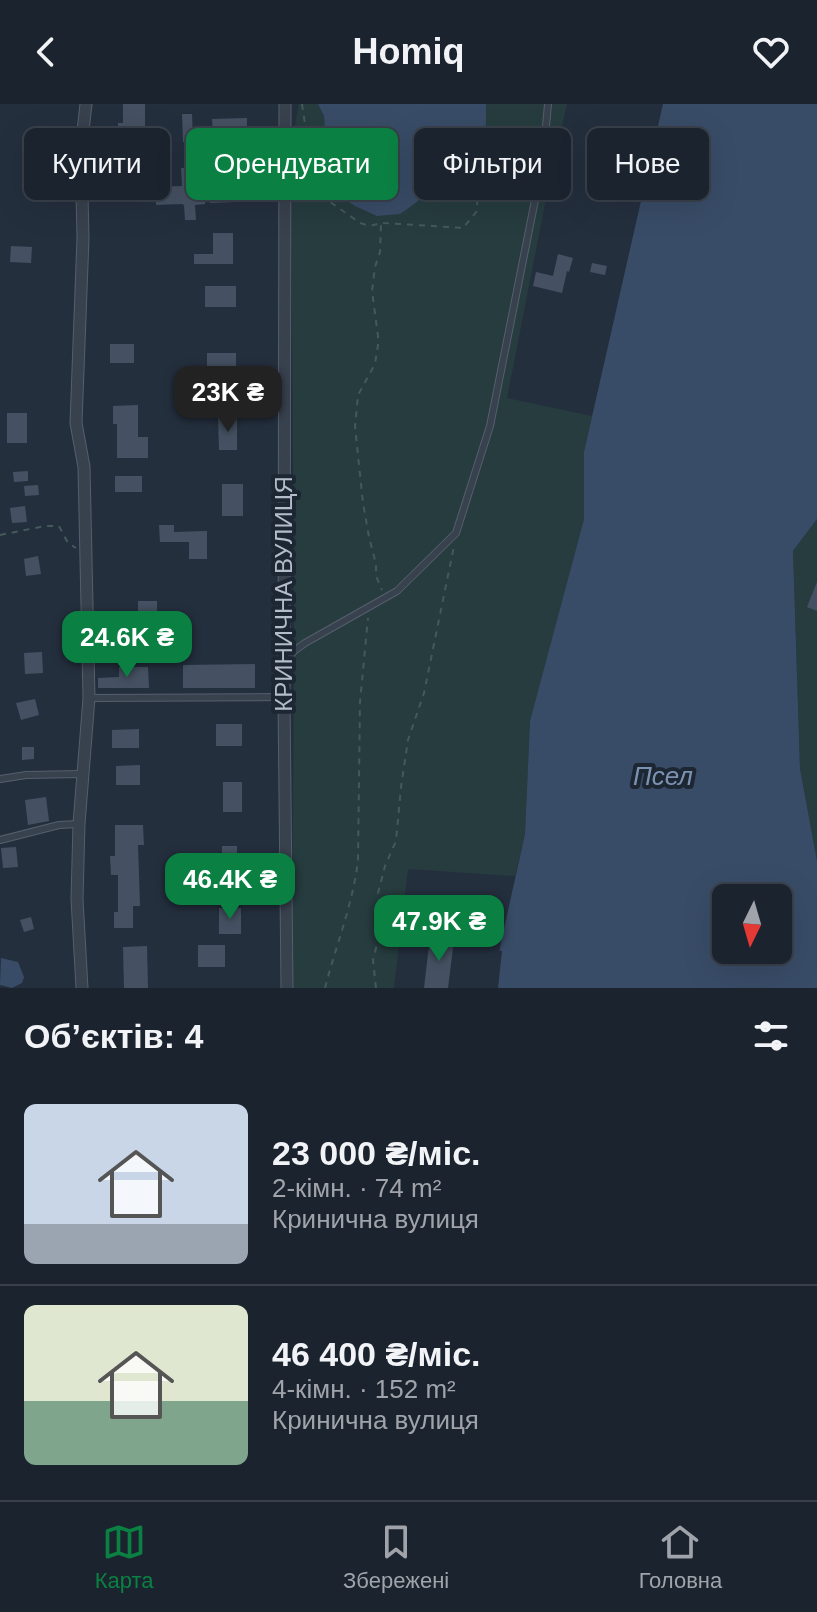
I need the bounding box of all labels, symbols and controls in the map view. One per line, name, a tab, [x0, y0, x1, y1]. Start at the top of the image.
icon: back	[24, 30, 68, 74]
icon: heart	[749, 30, 793, 74]
text: Homiq	[353, 31, 465, 72]
chip: Купити	[24, 128, 170, 200]
chip: Орендувати	[186, 128, 398, 200]
chip: Фільтри	[414, 128, 571, 200]
chip: Нове	[587, 128, 709, 200]
pin: 23K ₴	[172, 366, 284, 434]
text: 23K ₴	[192, 377, 264, 407]
street label: КРИНИЧНА ВУЛИЦЯ	[270, 476, 297, 712]
pin: 24.6K ₴	[53, 611, 201, 679]
text: 24.6K ₴	[80, 622, 174, 652]
water label: Псел	[633, 761, 693, 791]
pin: 46.4K ₴	[156, 853, 304, 921]
text: 46.4K ₴	[183, 864, 277, 894]
north arrow	[712, 884, 792, 964]
map controls	[712, 884, 792, 964]
pin: 47.9K ₴	[365, 895, 513, 963]
text: 47.9K ₴	[392, 906, 486, 936]
icon: filters	[749, 1014, 793, 1058]
text: Об’єктів: 4	[24, 1017, 203, 1055]
text: 23 000 ₴/міс.	[272, 1134, 481, 1172]
icon: home	[88, 1136, 184, 1232]
text: 2-кімн. · 74 m²	[272, 1173, 441, 1203]
text: Кринична вулиця	[272, 1204, 479, 1234]
text: 46 400 ₴/міс.	[272, 1335, 481, 1373]
icon: home	[88, 1337, 184, 1433]
text: 4-кімн. · 152 m²	[272, 1374, 456, 1404]
text: Кринична вулиця	[272, 1405, 479, 1435]
tab: Карта	[95, 1520, 154, 1594]
tab: Збережені	[343, 1520, 449, 1594]
tab: Головна	[639, 1520, 722, 1594]

